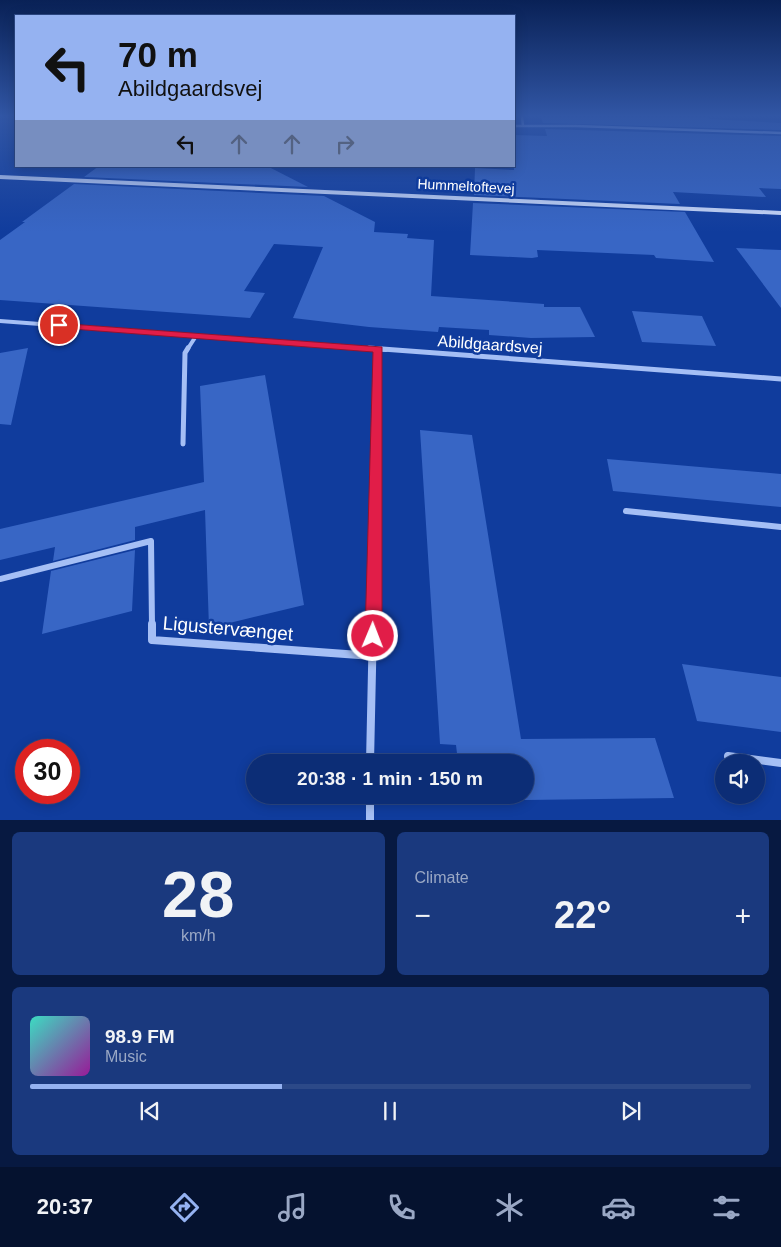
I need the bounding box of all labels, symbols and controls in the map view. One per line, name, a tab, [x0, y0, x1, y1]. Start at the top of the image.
icon: left	[35, 35, 100, 100]
text: 70 m	[118, 35, 198, 74]
text: Abildgaardsvej	[118, 76, 262, 101]
icon: left	[172, 130, 200, 158]
icon: ahead	[225, 130, 253, 158]
icon: ahead	[278, 130, 306, 158]
icon: right	[331, 130, 359, 158]
street label: Hummeltoftevej	[417, 175, 515, 197]
pin	[38, 304, 80, 346]
icon: arrive	[45, 311, 73, 339]
street label: Abildgaardsvej	[437, 332, 543, 357]
position arrow	[346, 609, 398, 661]
street label: Ligustervænget	[162, 612, 295, 645]
speed limit sign: 30	[15, 739, 80, 804]
map controls	[715, 754, 765, 804]
button: sound	[715, 754, 765, 804]
text: 20:38 · 1 min · 150 m	[297, 768, 483, 789]
text: 28	[162, 858, 234, 931]
text: Climate	[415, 869, 469, 886]
text: 22°	[554, 894, 611, 936]
text: −	[415, 900, 431, 931]
text: +	[735, 900, 751, 931]
text: km/h	[181, 927, 216, 944]
text: 98.9 FM	[105, 1026, 175, 1047]
text: Music	[105, 1048, 147, 1065]
icon: previous	[136, 1097, 164, 1125]
icon: pause	[376, 1097, 404, 1125]
icon: next	[617, 1097, 645, 1125]
icon: directions	[167, 1190, 202, 1225]
icon: music	[275, 1190, 310, 1225]
icon: phone	[384, 1190, 419, 1225]
icon: climate	[492, 1190, 527, 1225]
icon: car	[601, 1190, 636, 1225]
icon: filters	[709, 1190, 744, 1225]
text: 20:37	[37, 1194, 93, 1219]

